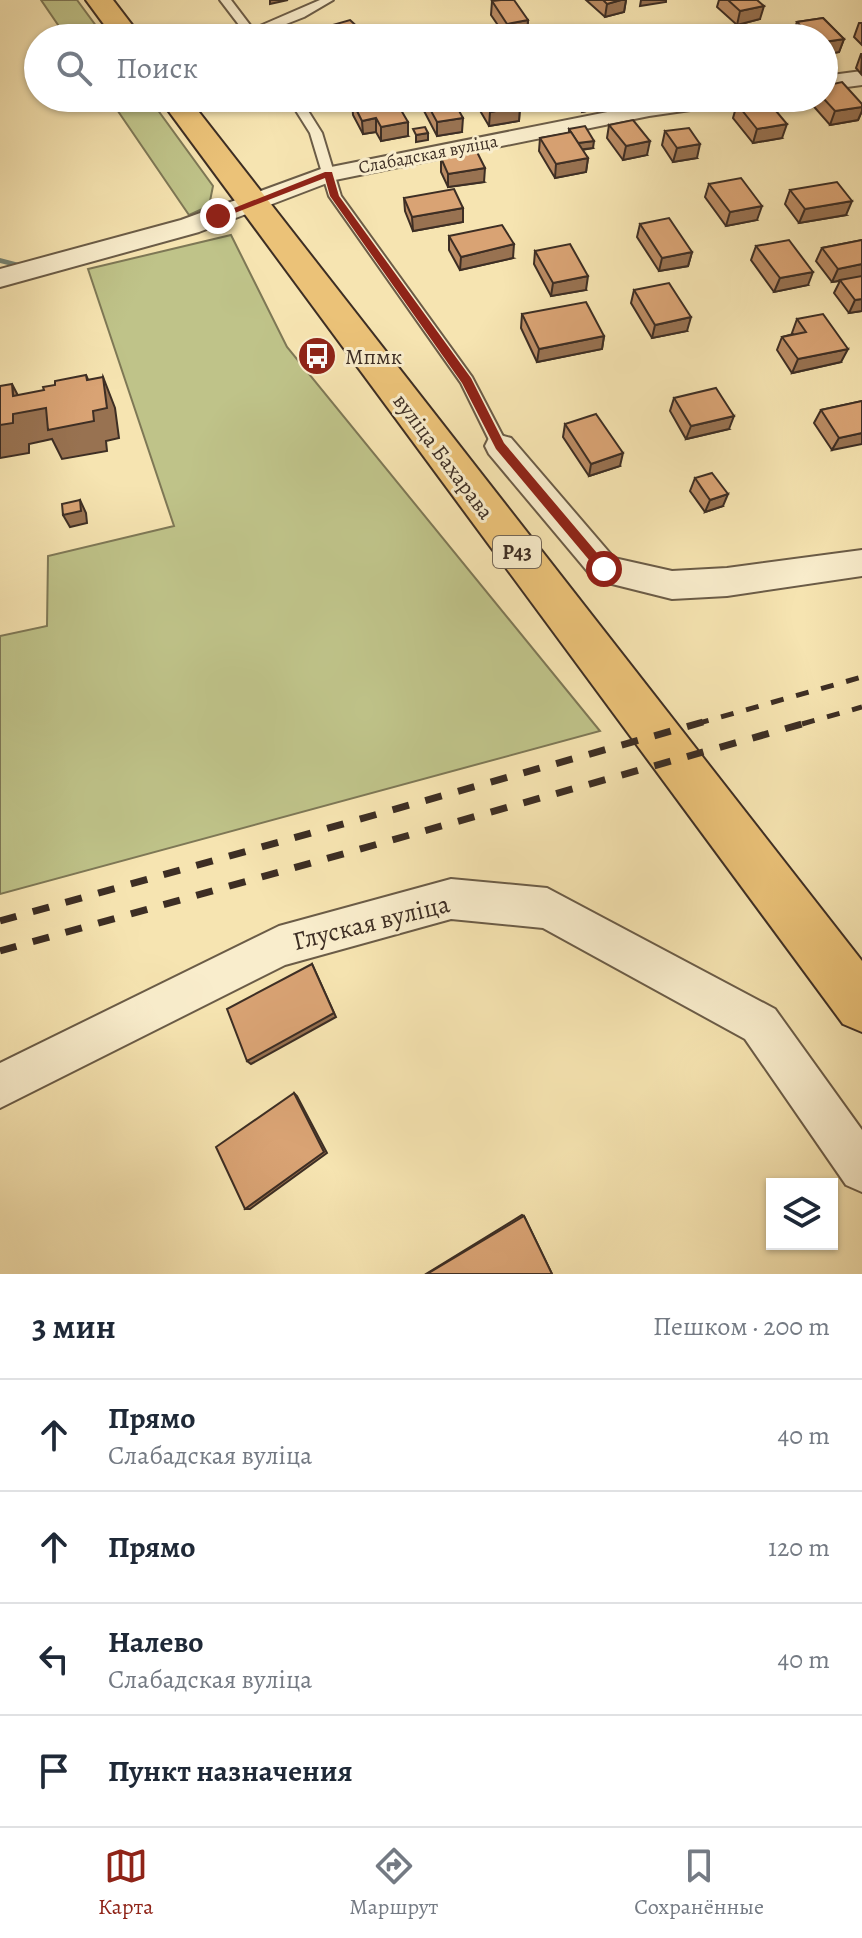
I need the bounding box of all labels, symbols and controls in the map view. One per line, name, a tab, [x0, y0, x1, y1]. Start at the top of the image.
search box	[24, 24, 838, 112]
icon: search	[52, 46, 96, 90]
text: Поиск	[116, 48, 198, 88]
street label: Слабадская вуліца	[356, 129, 500, 179]
route end	[200, 198, 236, 234]
bus stop icon: Мпмк	[296, 335, 338, 377]
place label: Мпмк	[345, 342, 402, 372]
street label: вуліца Бахарава	[386, 388, 501, 526]
road number: Р43	[493, 536, 541, 568]
route start	[586, 551, 622, 587]
street label: Глуская вуліца	[289, 886, 453, 959]
map controls	[766, 1178, 838, 1250]
button: layers	[766, 1178, 838, 1250]
text: 3 мин	[32, 1303, 116, 1350]
text: Пешком · 200 m	[653, 1309, 830, 1344]
text: Прямо	[108, 1398, 195, 1438]
icon: ahead	[32, 1413, 76, 1457]
text: 40 m	[778, 1418, 830, 1453]
text: Слабадская вуліца	[108, 1438, 312, 1473]
icon: ahead	[32, 1525, 76, 1569]
text: Прямо	[108, 1527, 195, 1567]
text: 120 m	[768, 1530, 830, 1565]
text: Налево	[108, 1622, 203, 1662]
icon: left	[32, 1637, 76, 1681]
text: 40 m	[778, 1642, 830, 1677]
text: Слабадская вуліца	[108, 1662, 312, 1697]
icon: arrive	[32, 1749, 76, 1793]
text: Пункт назначения	[108, 1751, 353, 1791]
tab: Карта	[98, 1844, 153, 1922]
tab: Маршрут	[349, 1844, 438, 1922]
tab: Сохранённые	[634, 1844, 764, 1922]

